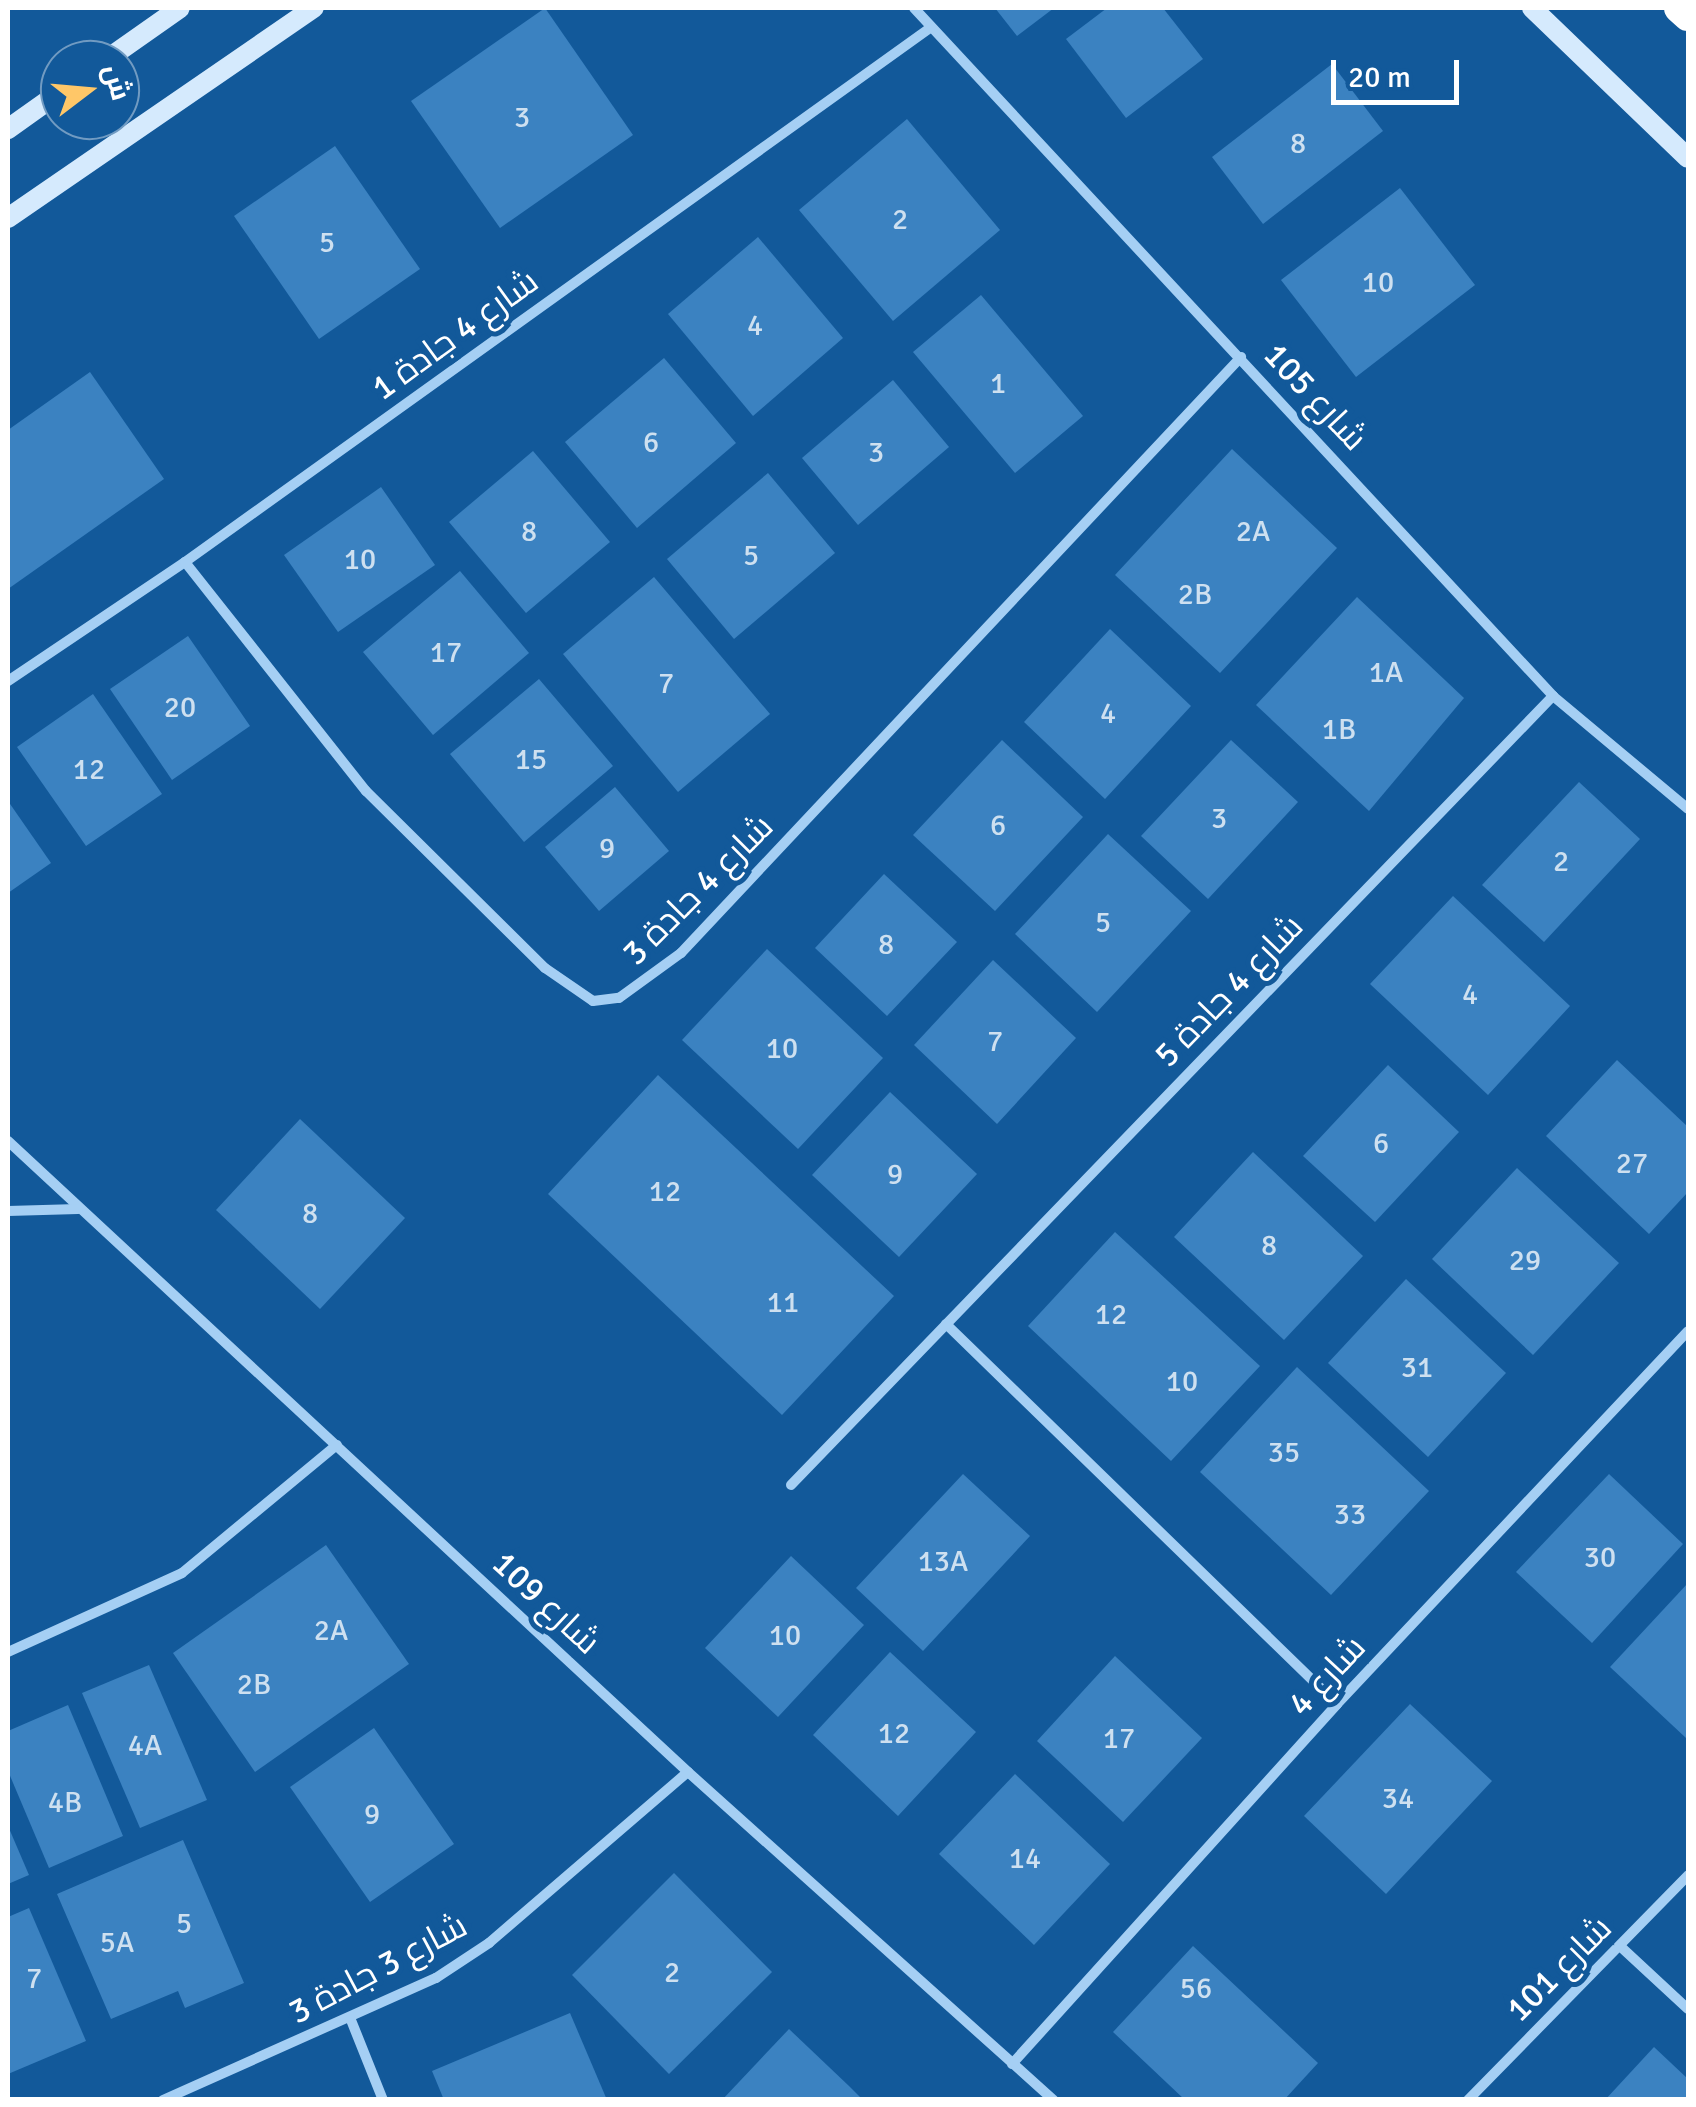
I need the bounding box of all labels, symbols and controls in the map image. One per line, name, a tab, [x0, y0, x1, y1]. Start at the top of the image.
north arrow	[40, 40, 140, 140]
scale bar	[1336, 40, 1464, 102]
text: 20 m	[1348, 59, 1411, 96]
text: ش	[96, 60, 138, 104]
house number: 3	[514, 100, 530, 136]
house number: 8	[1290, 126, 1306, 162]
house number: 2	[892, 202, 908, 238]
house number: 5	[319, 225, 335, 261]
street label: شارع 4 جادة 1	[363, 260, 547, 410]
house number: 10	[1362, 265, 1394, 301]
house number: 4	[747, 308, 763, 344]
street label: شارع 105	[1255, 334, 1375, 460]
house number: 1	[990, 366, 1006, 402]
house number: 6	[643, 425, 659, 461]
house number: 3	[868, 435, 884, 471]
house number: 8	[521, 514, 537, 550]
house number: 2A	[1236, 514, 1270, 550]
house number: 5	[743, 538, 759, 574]
house number: 10	[344, 542, 376, 578]
house number: 2B	[1178, 577, 1212, 613]
house number: 17	[430, 635, 462, 671]
house number: 1A	[1369, 655, 1403, 691]
house number: 7	[658, 666, 674, 702]
house number: 20	[164, 690, 196, 726]
house number: 4	[1100, 696, 1116, 732]
house number: 1B	[1322, 712, 1356, 748]
house number: 15	[515, 742, 547, 778]
house number: 12	[73, 752, 105, 788]
house number: 3	[1211, 801, 1227, 837]
street label: شارع 4 جادة 3	[614, 806, 782, 974]
house number: 6	[990, 808, 1006, 844]
house number: 9	[599, 831, 615, 867]
house number: 2	[1553, 844, 1569, 880]
house number: 5	[1095, 905, 1111, 941]
street label: شارع 4 جادة 5	[1146, 906, 1312, 1076]
house number: 8	[878, 927, 894, 963]
house number: 4	[1462, 977, 1478, 1013]
house number: 7	[987, 1024, 1003, 1060]
house number: 10	[766, 1031, 798, 1067]
house number: 6	[1373, 1126, 1389, 1162]
house number: 27	[1616, 1146, 1648, 1182]
house number: 9	[887, 1157, 903, 1193]
house number: 12	[649, 1174, 681, 1210]
house number: 8	[302, 1196, 318, 1232]
house number: 8	[1261, 1228, 1277, 1264]
house number: 29	[1509, 1243, 1541, 1279]
house number: 11	[767, 1285, 799, 1321]
house number: 12	[1095, 1297, 1127, 1333]
house number: 31	[1401, 1350, 1433, 1386]
house number: 10	[1166, 1364, 1198, 1400]
house number: 35	[1268, 1435, 1300, 1471]
house number: 33	[1334, 1497, 1366, 1533]
house number: 30	[1584, 1540, 1616, 1576]
street label: شارع 109	[483, 1543, 609, 1663]
house number: 13A	[918, 1544, 968, 1580]
house number: 2A	[314, 1613, 348, 1649]
house number: 10	[769, 1618, 801, 1654]
street label: شارع 4	[1279, 1627, 1375, 1725]
house number: 2B	[237, 1667, 271, 1703]
house number: 12	[878, 1716, 910, 1752]
house number: 17	[1103, 1721, 1135, 1757]
house number: 4A	[128, 1728, 162, 1764]
house number: 34	[1382, 1781, 1414, 1817]
house number: 4B	[48, 1785, 82, 1821]
house number: 9	[364, 1797, 380, 1833]
house number: 14	[1009, 1841, 1041, 1877]
street label: شارع 3 جادة 3	[282, 1904, 474, 2034]
house number: 5	[176, 1906, 192, 1942]
street label: شارع 101	[1497, 1907, 1621, 2031]
house number: 5A	[100, 1925, 134, 1961]
house number: 2	[664, 1955, 680, 1991]
house number: 7	[26, 1961, 42, 1997]
house number: 56	[1180, 1971, 1212, 2007]

